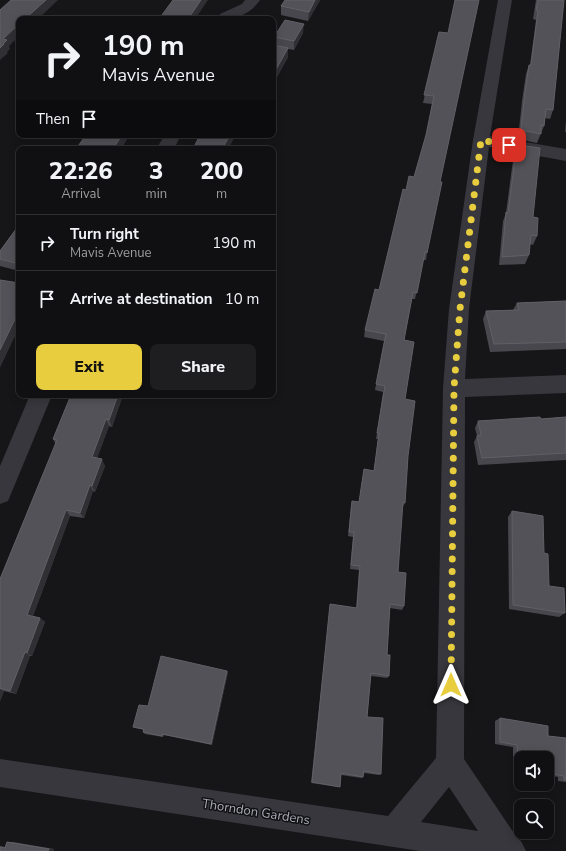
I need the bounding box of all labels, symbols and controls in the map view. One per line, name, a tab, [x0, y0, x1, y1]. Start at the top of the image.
text: 190 m	[102, 27, 185, 65]
icon: right	[36, 32, 88, 84]
text: Mavis Avenue	[102, 63, 215, 87]
icon: arrive	[78, 108, 100, 130]
text: Then	[36, 109, 70, 129]
pin	[492, 128, 526, 162]
icon: arrive	[498, 134, 520, 156]
text: 22:26	[49, 155, 113, 187]
text: 3	[149, 155, 164, 187]
text: 200	[200, 155, 243, 187]
text: Arrival	[61, 185, 100, 203]
text: min	[146, 185, 167, 203]
text: m	[216, 185, 227, 203]
text: Turn right	[70, 224, 139, 244]
icon: right	[36, 232, 58, 254]
text: 190 m	[212, 233, 256, 253]
text: Mavis Avenue	[70, 244, 152, 262]
icon: arrive	[36, 288, 58, 310]
text: Arrive at destination	[70, 289, 213, 309]
text: 10 m	[225, 289, 259, 309]
button: Exit	[36, 344, 142, 390]
button: Share	[150, 344, 256, 390]
position arrow	[430, 664, 472, 706]
map controls	[514, 751, 554, 839]
button: sound	[514, 751, 554, 791]
street label: Thorndon Gardens	[201, 795, 311, 829]
button: search	[514, 799, 554, 839]

